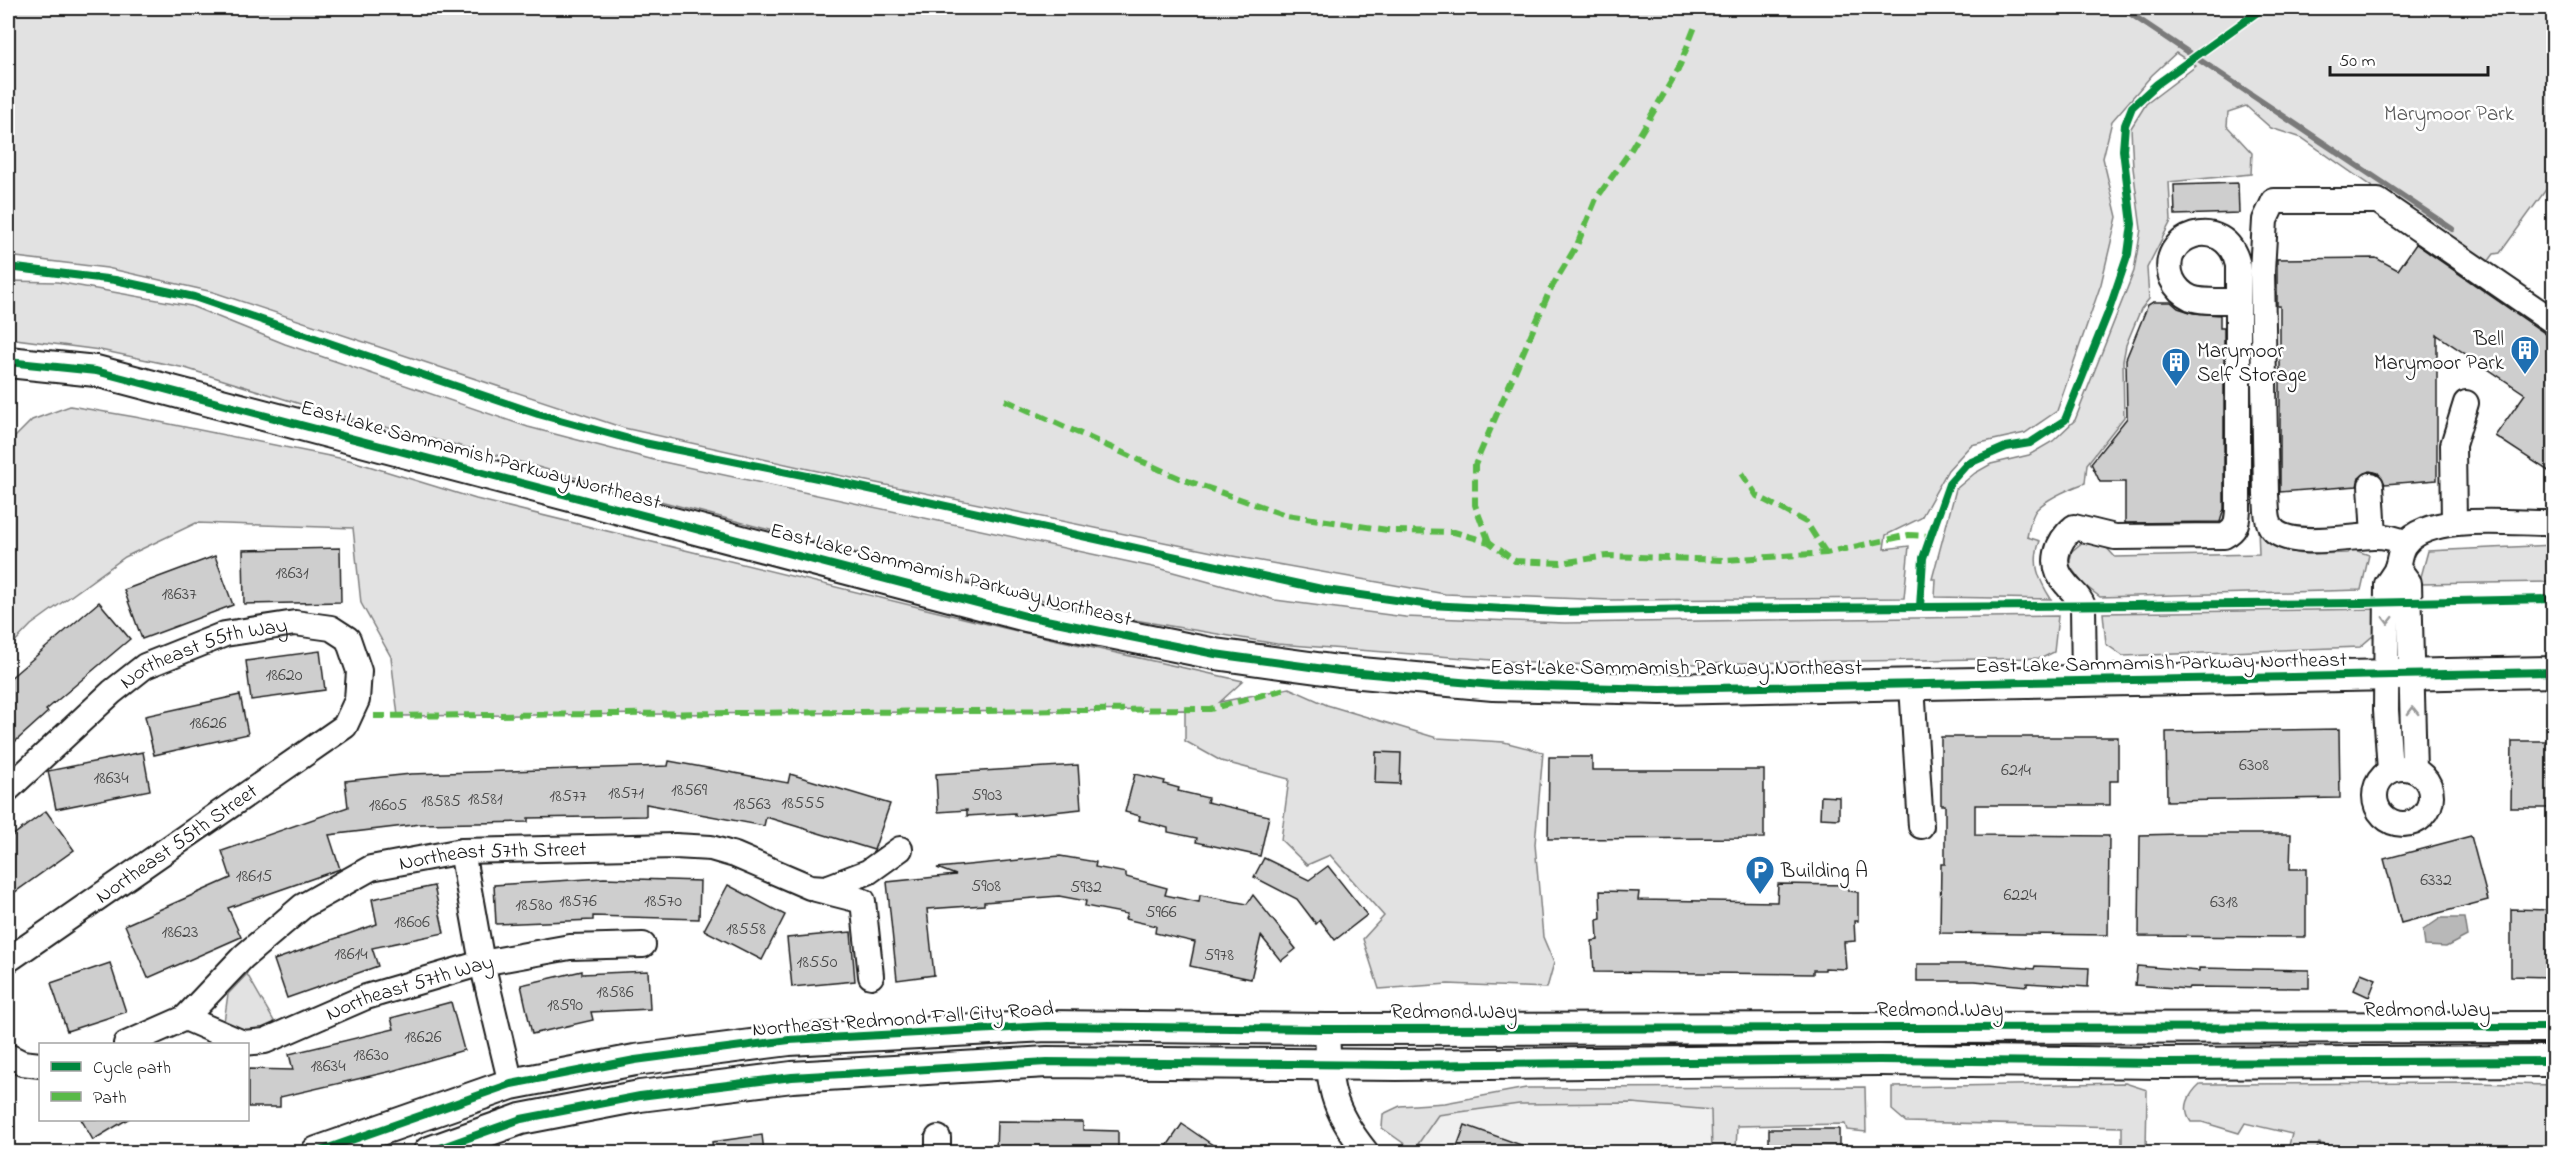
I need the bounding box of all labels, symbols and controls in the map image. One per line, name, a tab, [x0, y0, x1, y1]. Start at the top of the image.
scale bar	[2330, 39, 2488, 77]
text: 50 m	[2339, 49, 2376, 75]
park label: Marymoor Park	[2384, 100, 2515, 132]
place label: Bell Marymoor Park	[2374, 325, 2505, 381]
building icon: Bell Marymoor Park	[2509, 334, 2541, 376]
place label: Marymoor Self Storage	[2197, 337, 2307, 393]
building icon: Marymoor Self Storage	[2160, 346, 2192, 388]
street label: East Lake Sammamish Parkway Northeast	[296, 393, 664, 520]
street label: East Lake Sammamish Parkway Northeast	[766, 516, 1135, 637]
house number: 18631	[275, 561, 309, 587]
house number: 18637	[161, 582, 197, 608]
street label: Northeast 55th Way	[114, 611, 290, 697]
one-way arrow	[2381, 615, 2394, 624]
street label: East Lake Sammamish Parkway Northeast	[1975, 646, 2347, 684]
street label: East Lake Sammamish Parkway Northeast	[1490, 654, 1862, 686]
house number: 18620	[265, 663, 303, 689]
one-way arrow	[2407, 707, 2420, 716]
house number: 18626	[189, 711, 227, 737]
house number: 6308	[2239, 753, 2269, 779]
house number: 6214	[2001, 758, 2032, 784]
house number: 18634	[93, 766, 129, 792]
street label: Northeast 55th Street	[90, 777, 264, 912]
house number: 18569	[671, 778, 708, 804]
house number: 18571	[608, 781, 644, 807]
house number: 5903	[972, 783, 1002, 809]
house number: 18577	[549, 784, 587, 810]
house number: 18581	[467, 787, 503, 813]
house number: 18585	[421, 789, 461, 815]
house number: 18555	[781, 791, 825, 817]
house number: 18563	[733, 792, 771, 818]
house number: 18605	[369, 793, 407, 819]
street label: Northeast 57th Street	[397, 835, 587, 879]
parking icon: Building A	[1744, 854, 1776, 896]
place label: Building A	[1780, 857, 1868, 889]
house number: 18615	[236, 864, 272, 890]
house number: 6332	[2420, 868, 2452, 894]
house number: 5908	[971, 874, 1001, 900]
house number: 5932	[1070, 875, 1102, 901]
house number: 6224	[2003, 883, 2037, 909]
house number: 18576	[559, 889, 597, 915]
house number: 18570	[644, 889, 682, 915]
house number: 6318	[2210, 890, 2238, 916]
house number: 18580	[515, 893, 553, 919]
house number: 5966	[1145, 900, 1177, 926]
house number: 18606	[394, 910, 430, 936]
house number: 18558	[726, 917, 766, 943]
house number: 18623	[162, 920, 198, 946]
house number: 18614	[334, 942, 368, 968]
house number: 5978	[1204, 943, 1234, 969]
street label: Northeast 57th Way	[322, 948, 496, 1030]
house number: 18550	[797, 950, 838, 976]
house number: 18586	[596, 980, 634, 1006]
house number: 18590	[547, 993, 583, 1019]
street label: Northeast Redmond Fall City Road	[751, 994, 1055, 1047]
street label: Redmond Way	[1877, 996, 2003, 1028]
street label: Redmond Way	[2364, 996, 2490, 1028]
street label: Redmond Way	[1391, 998, 1517, 1030]
house number: 18626	[404, 1025, 442, 1051]
legend	[39, 1043, 249, 1121]
house number: 18630	[353, 1043, 389, 1069]
house number: 18634	[310, 1054, 346, 1080]
text: Cycle path	[93, 1056, 171, 1082]
text: Path	[93, 1086, 127, 1112]

